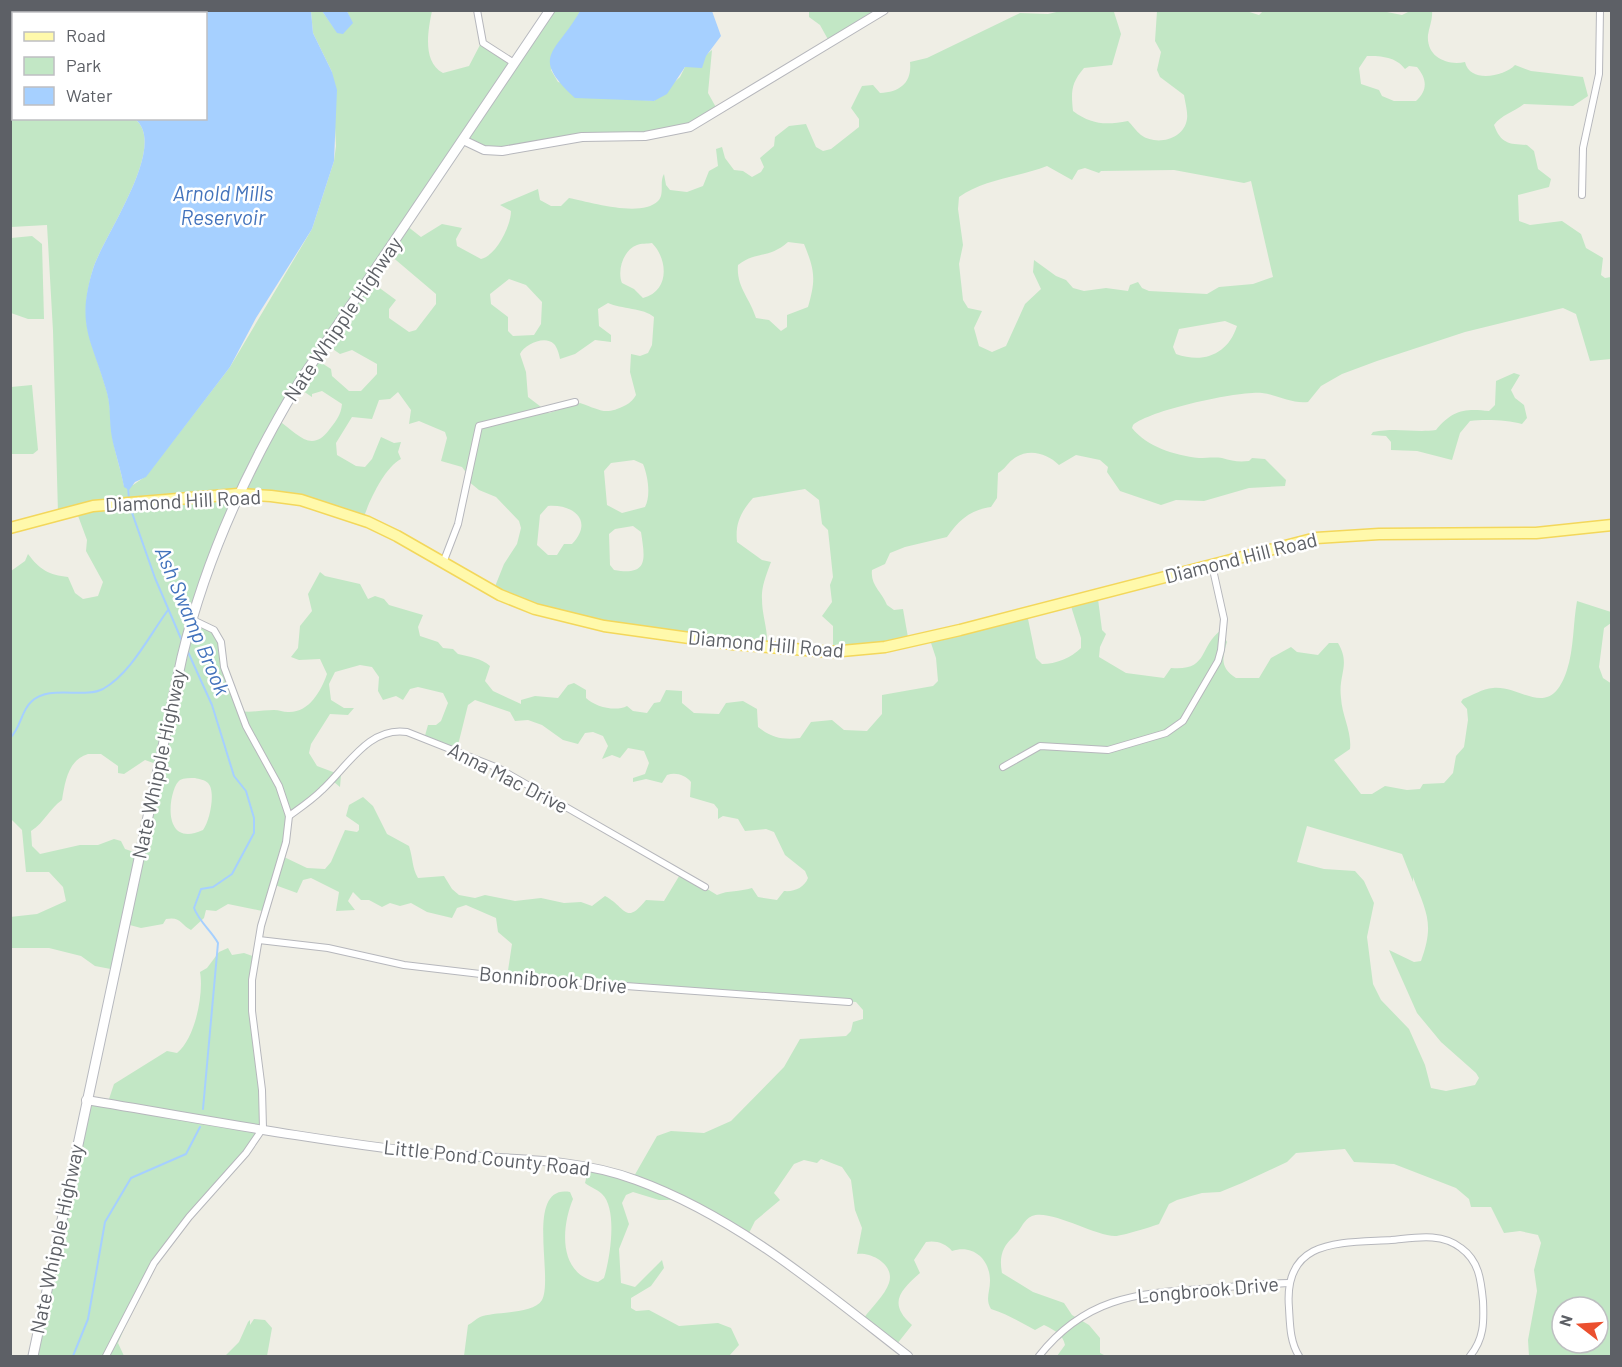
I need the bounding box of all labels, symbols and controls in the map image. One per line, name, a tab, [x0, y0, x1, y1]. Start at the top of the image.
legend	[12, 12, 207, 120]
text: Road	[66, 24, 106, 46]
text: Park	[66, 54, 101, 76]
text: Water	[66, 84, 113, 106]
water label: Arnold Mills Reservoir	[173, 180, 273, 229]
street label: Nate Whipple Highway	[278, 232, 406, 405]
street label: Diamond Hill Road	[104, 484, 262, 516]
street label: Diamond Hill Road	[1162, 526, 1319, 588]
water label: Ash Swamp Brook	[151, 542, 236, 699]
street label: Diamond Hill Road	[687, 624, 845, 662]
street label: Nate Whipple Highway	[126, 667, 190, 861]
street label: Anna Mac Drive	[444, 737, 572, 818]
street label: Bonnibrook Drive	[478, 961, 628, 997]
street label: Little Pond County Road	[383, 1134, 592, 1180]
street label: Nate Whipple Highway	[24, 1142, 88, 1336]
street label: Longbrook Drive	[1136, 1271, 1280, 1307]
north arrow	[1550, 1295, 1610, 1355]
text: N	[1555, 1313, 1576, 1328]

